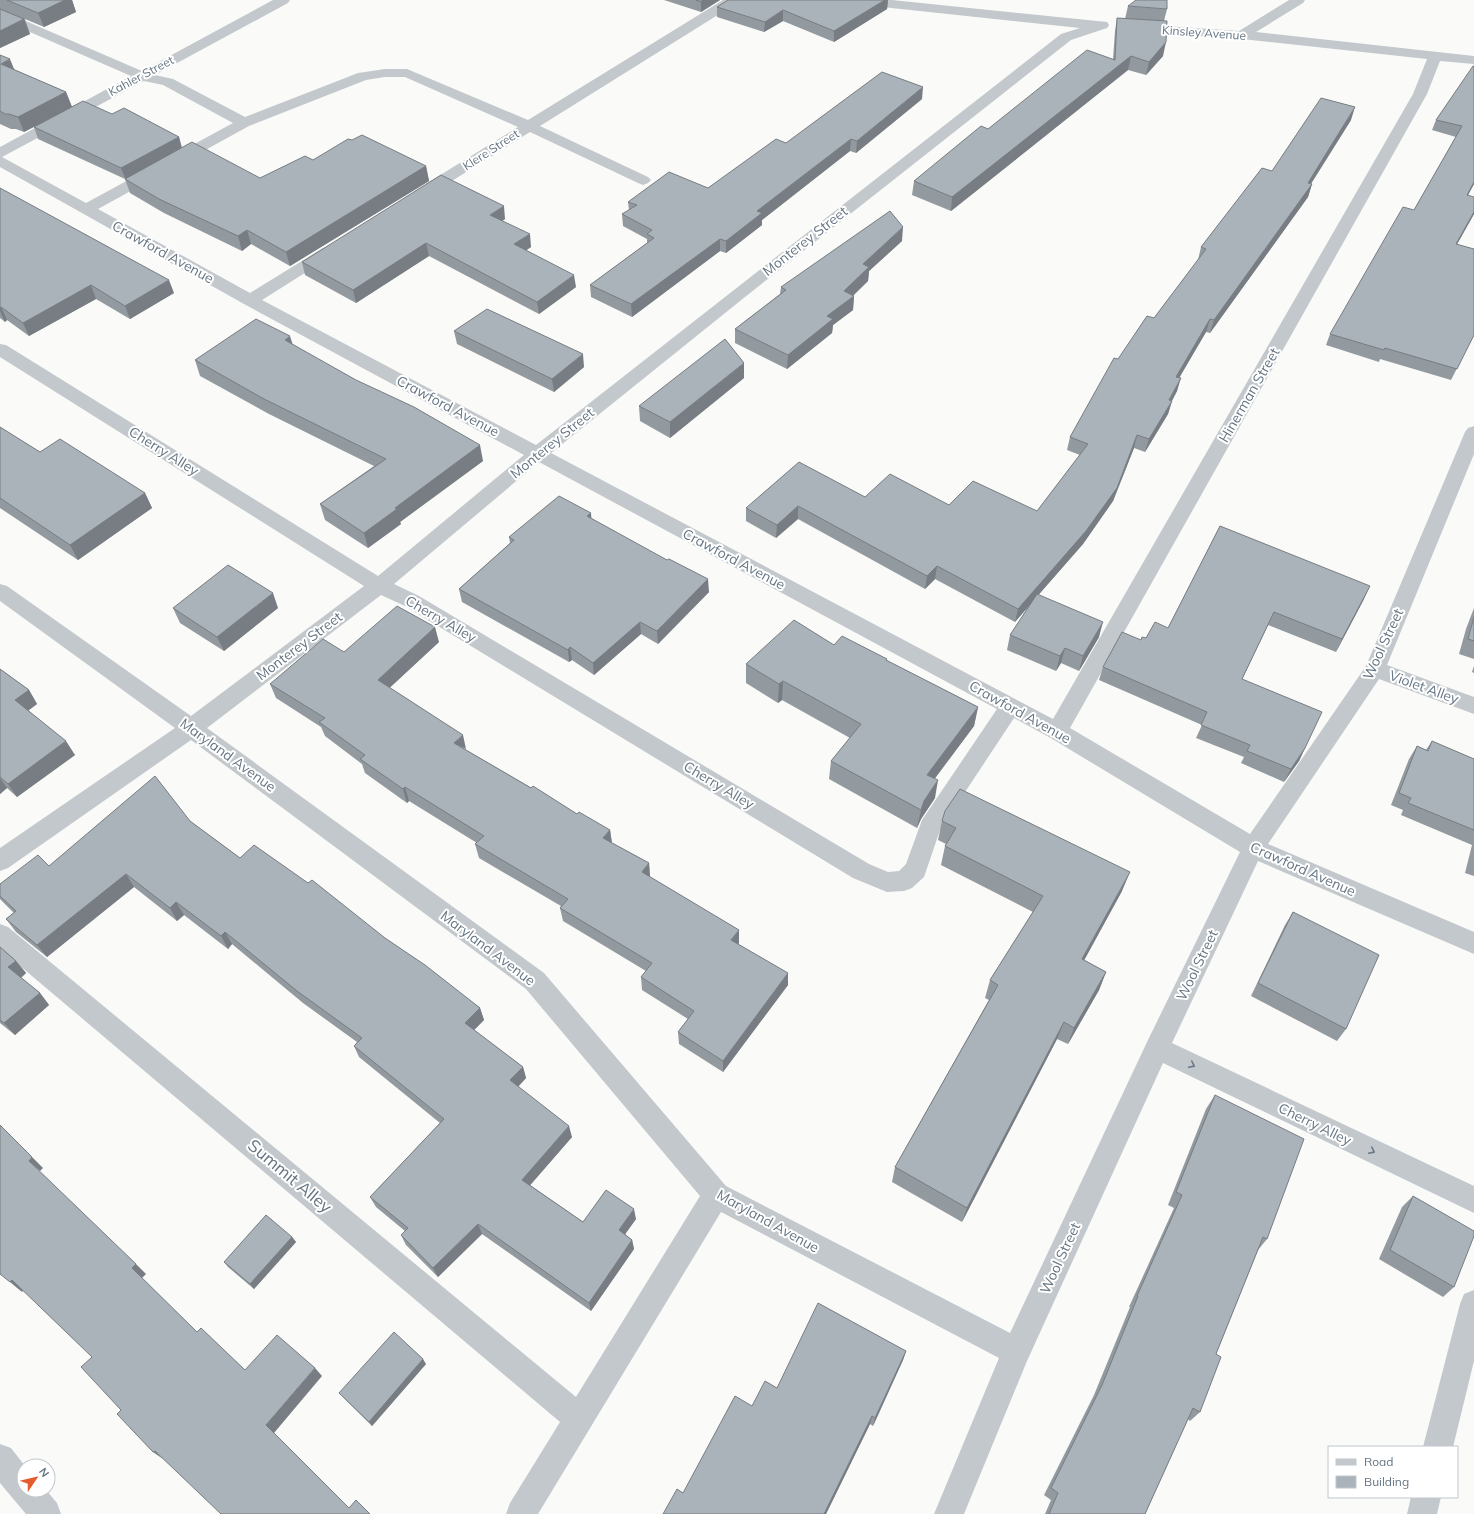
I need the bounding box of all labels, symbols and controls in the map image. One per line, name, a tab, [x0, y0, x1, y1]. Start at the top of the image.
street label: Kinsley Avenue	[1162, 22, 1246, 43]
street label: Kahler Street	[105, 52, 176, 99]
street label: Klere Street	[460, 126, 522, 173]
street label: Monterey Street	[759, 202, 851, 280]
street label: Crawford Avenue	[109, 217, 217, 287]
street label: Hinerman Street	[1215, 344, 1283, 446]
street label: Crawford Avenue	[394, 371, 502, 441]
street label: Monterey Street	[506, 404, 598, 482]
street label: Cherry Alley	[126, 422, 203, 480]
street label: Crawford Avenue	[680, 524, 788, 594]
street label: Cherry Alley	[402, 591, 480, 647]
street label: Wool Street	[1359, 605, 1407, 682]
street label: Monterey Street	[252, 608, 346, 684]
street label: Violet Alley	[1387, 666, 1462, 708]
street label: Crawford Avenue	[966, 677, 1074, 747]
street label: Maryland Avenue	[177, 714, 279, 796]
street label: Cherry Alley	[681, 757, 758, 813]
street label: Crawford Avenue	[1247, 838, 1359, 900]
street label: Maryland Avenue	[437, 906, 539, 990]
street label: Wool Street	[1172, 927, 1222, 1003]
one-way arrow	[1188, 1060, 1195, 1068]
street label: Cherry Alley	[1276, 1099, 1355, 1150]
street label: Summit Alley	[243, 1134, 337, 1218]
one-way arrow	[1368, 1146, 1376, 1154]
street label: Maryland Avenue	[714, 1185, 822, 1257]
street label: Wool Street	[1036, 1219, 1084, 1296]
legend	[1328, 1446, 1458, 1498]
text: Road	[1364, 1454, 1393, 1469]
north arrow	[16, 1458, 56, 1498]
text: N	[36, 1465, 52, 1480]
text: Building	[1364, 1474, 1409, 1489]

